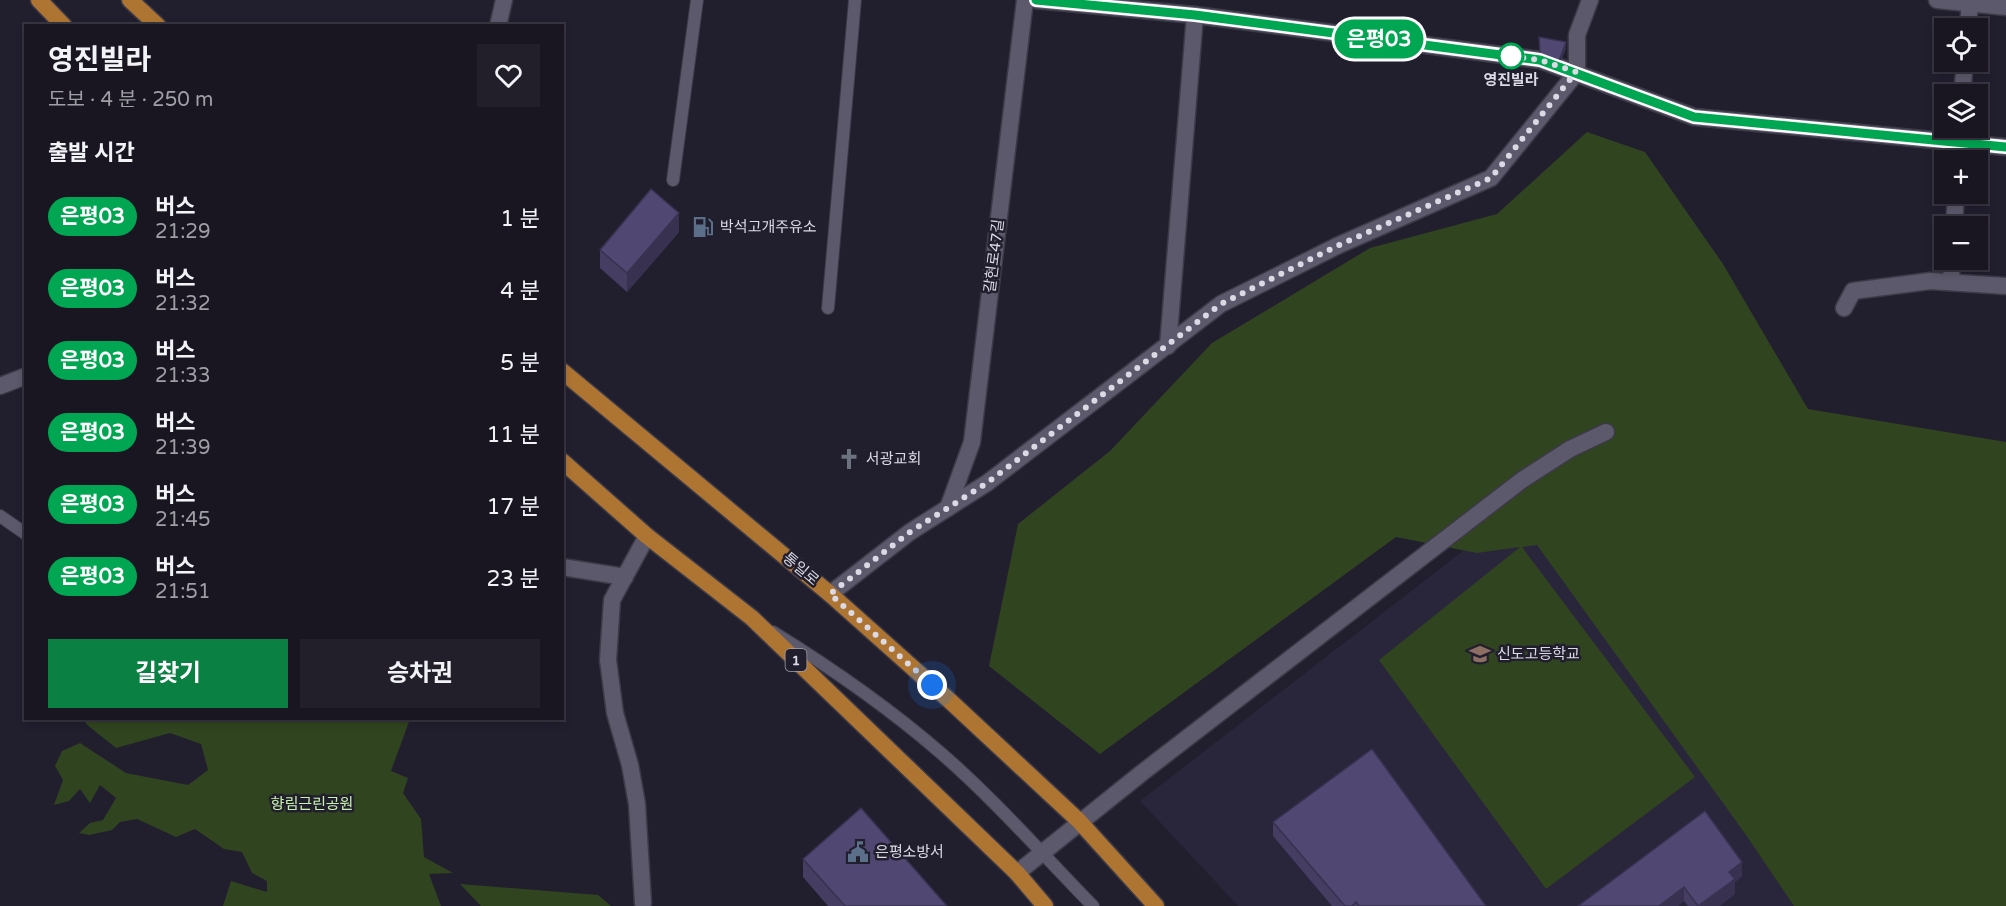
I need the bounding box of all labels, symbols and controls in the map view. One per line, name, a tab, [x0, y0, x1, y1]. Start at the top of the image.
map controls	[1934, 18, 1988, 270]
button: locate	[1934, 18, 1988, 72]
line badge: 은평03	[1337, 20, 1421, 58]
text: 은평03	[1346, 27, 1412, 52]
text: 영진빌라	[48, 43, 151, 77]
marker: 영진빌라	[1498, 43, 1524, 69]
button: heart	[477, 44, 540, 107]
place label: 영진빌라	[1483, 71, 1539, 89]
button: layers	[1934, 84, 1988, 138]
text: 도보 · 4 분 · 250 m	[48, 88, 213, 112]
text: 출발 시간	[48, 140, 135, 166]
button: +	[1934, 150, 1988, 204]
text: 버스	[155, 194, 196, 220]
text: 은평03	[60, 204, 125, 229]
text: 1 분	[500, 206, 540, 232]
fuel station icon: 박석고개주유소	[691, 215, 715, 239]
button: −	[1934, 216, 1988, 270]
place label: 박석고개주유소	[720, 218, 817, 236]
street label: 갈현로47길	[981, 218, 1007, 294]
text: 21:29	[155, 220, 210, 244]
text: 버스	[155, 266, 196, 292]
text: 은평03	[60, 276, 125, 301]
text: 4 분	[500, 278, 540, 304]
text: 21:32	[155, 292, 210, 316]
text: 버스	[155, 338, 196, 364]
text: 은평03	[60, 348, 125, 373]
text: 5 분	[500, 350, 540, 376]
text: 21:33	[155, 364, 210, 388]
text: 버스	[155, 410, 196, 436]
text: 은평03	[60, 420, 125, 445]
text: 11 분	[486, 422, 540, 448]
text: 21:39	[155, 436, 210, 460]
church icon: 서광교회	[837, 447, 861, 471]
place label: 서광교회	[866, 450, 921, 468]
text: 버스	[155, 482, 196, 508]
text: 은평03	[60, 492, 125, 517]
text: 17 분	[486, 494, 540, 520]
text: 21:45	[155, 508, 210, 532]
street label: 통일로	[779, 549, 823, 589]
text: 버스	[155, 554, 196, 580]
text: 은평03	[60, 564, 125, 589]
text: 23 분	[486, 566, 540, 592]
text: 21:51	[155, 580, 210, 604]
button: 길찾기	[48, 639, 288, 708]
button: 승차권	[300, 639, 540, 708]
school or university icon: 신도고등학교	[1468, 642, 1492, 666]
place label: 신도고등학교	[1497, 645, 1580, 663]
road number: 1	[786, 649, 806, 671]
your location	[917, 670, 947, 700]
park label: 향림근린공원	[271, 795, 353, 813]
public building icon: 은평소방서	[846, 840, 870, 864]
place label: 은평소방서	[875, 843, 944, 861]

